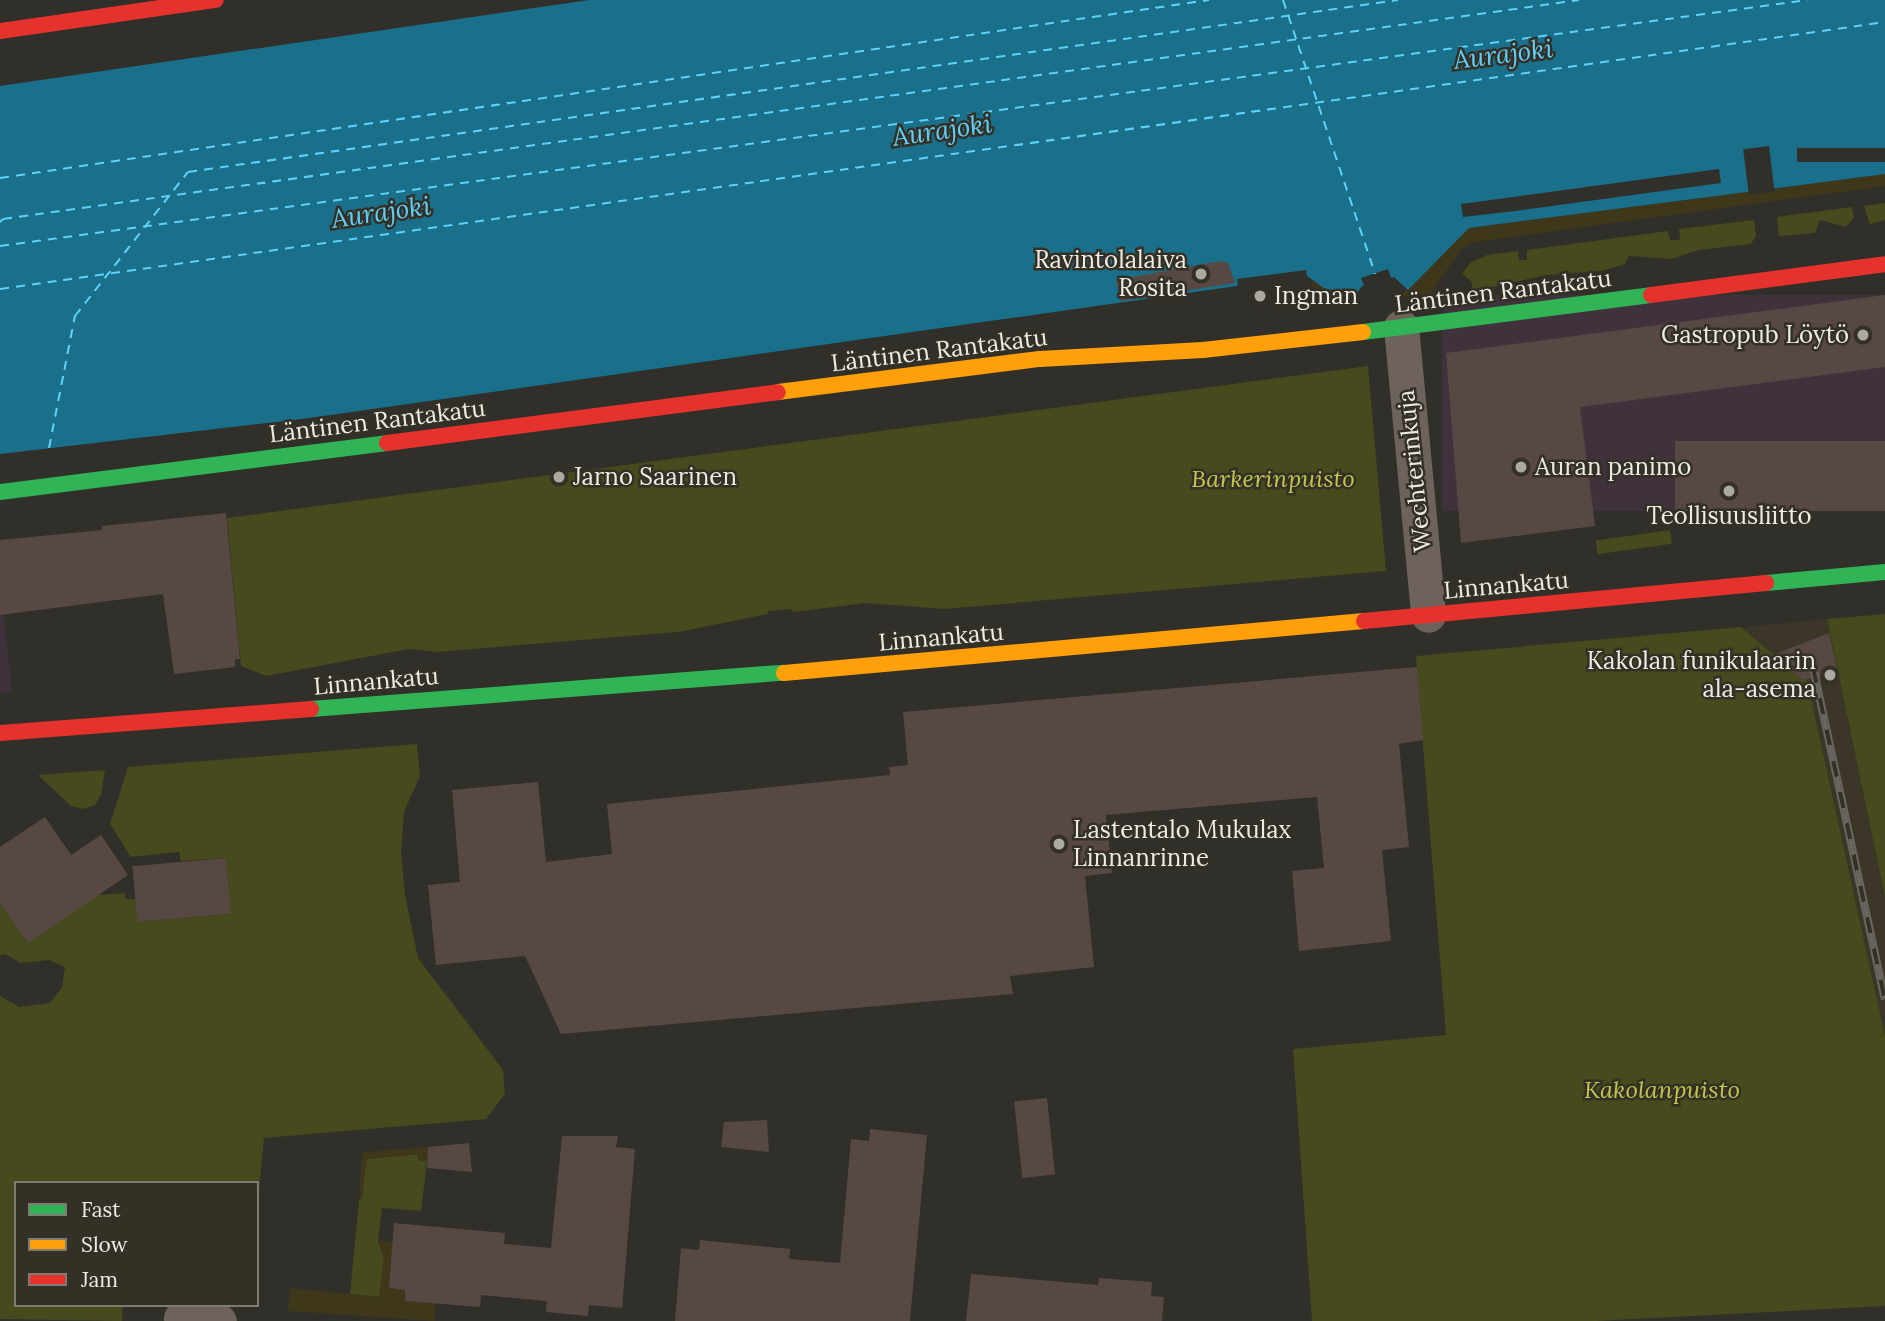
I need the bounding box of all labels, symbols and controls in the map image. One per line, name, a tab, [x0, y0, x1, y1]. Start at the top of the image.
water label: Aurajoki	[1451, 32, 1555, 76]
water label: Aurajoki	[890, 108, 994, 152]
water label: Aurajoki	[329, 190, 433, 234]
place label: Ravintolalaiva Rosita	[1034, 246, 1187, 302]
street label: Läntinen Rantakatu	[1393, 263, 1613, 319]
marker: Ravintolalaiva Rosita	[1193, 266, 1209, 282]
place label: Ingman	[1274, 282, 1358, 310]
marker: Ingman	[1252, 288, 1268, 304]
place label: Gastropub Löytö	[1661, 321, 1849, 349]
street label: Läntinen Rantakatu	[829, 322, 1049, 378]
marker: Gastropub Löytö	[1855, 327, 1871, 343]
street label: Wechterinkuja	[1391, 389, 1437, 553]
street label: Läntinen Rantakatu	[267, 393, 487, 449]
place label: Auran panimo	[1535, 453, 1691, 481]
marker: Auran panimo	[1513, 459, 1529, 475]
place label: Jarno Saarinen	[573, 463, 737, 491]
park label: Barkerinpuisto	[1191, 465, 1355, 493]
marker: Jarno Saarinen	[551, 469, 567, 485]
marker: Teollisuusliitto	[1721, 483, 1737, 499]
place label: Teollisuusliitto	[1647, 502, 1811, 530]
street label: Linnankatu	[1442, 565, 1570, 605]
street label: Linnankatu	[877, 617, 1005, 657]
place label: Kakolan funikulaarin ala-asema	[1587, 647, 1816, 703]
street label: Linnankatu	[312, 661, 440, 701]
marker: Kakolan funikulaarin ala-asema	[1822, 667, 1838, 683]
place label: Lastentalo Mukulax Linnanrinne	[1073, 816, 1291, 872]
marker: Lastentalo Mukulax Linnanrinne	[1051, 836, 1067, 852]
park label: Kakolanpuisto	[1584, 1076, 1740, 1104]
legend	[14, 1181, 259, 1307]
text: Fast	[81, 1196, 120, 1223]
text: Slow	[81, 1231, 128, 1258]
text: Jam	[81, 1266, 118, 1293]

